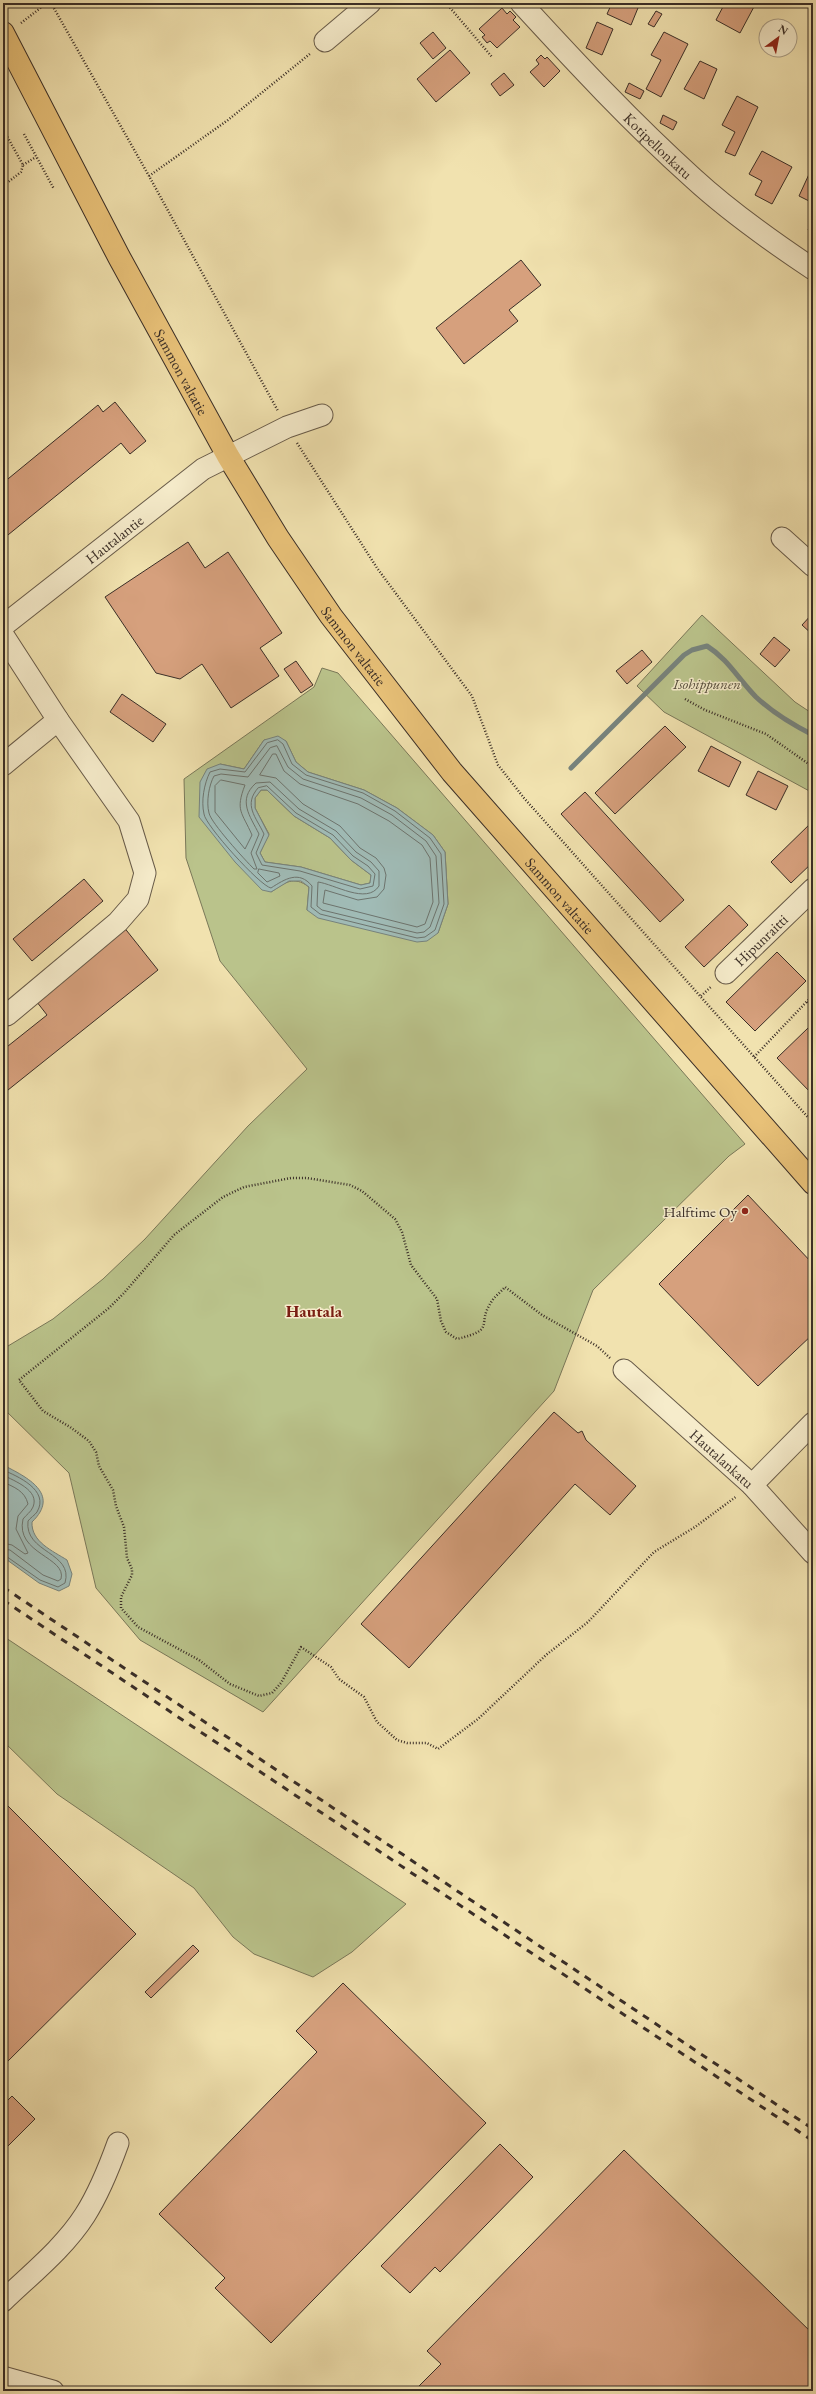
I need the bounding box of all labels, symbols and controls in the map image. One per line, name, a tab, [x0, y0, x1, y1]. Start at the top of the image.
north arrow	[758, 18, 798, 58]
text: N	[776, 21, 791, 38]
street label: Kotipellonkatu	[620, 108, 697, 183]
street label: Sammon valtatie	[151, 325, 213, 418]
street label: Hautalantie	[81, 510, 147, 568]
street label: Sammon valtatie	[317, 602, 391, 689]
park label: Isohippunen	[672, 674, 741, 693]
street label: Sammon valtatie	[522, 853, 599, 938]
street label: Hipunraitti	[730, 909, 792, 970]
place label: Halftime Oy	[664, 1202, 737, 1221]
marker: Halftime Oy	[740, 1206, 750, 1216]
district label: Hautala	[286, 1300, 343, 1322]
street label: Hautalankatu	[686, 1424, 758, 1492]

